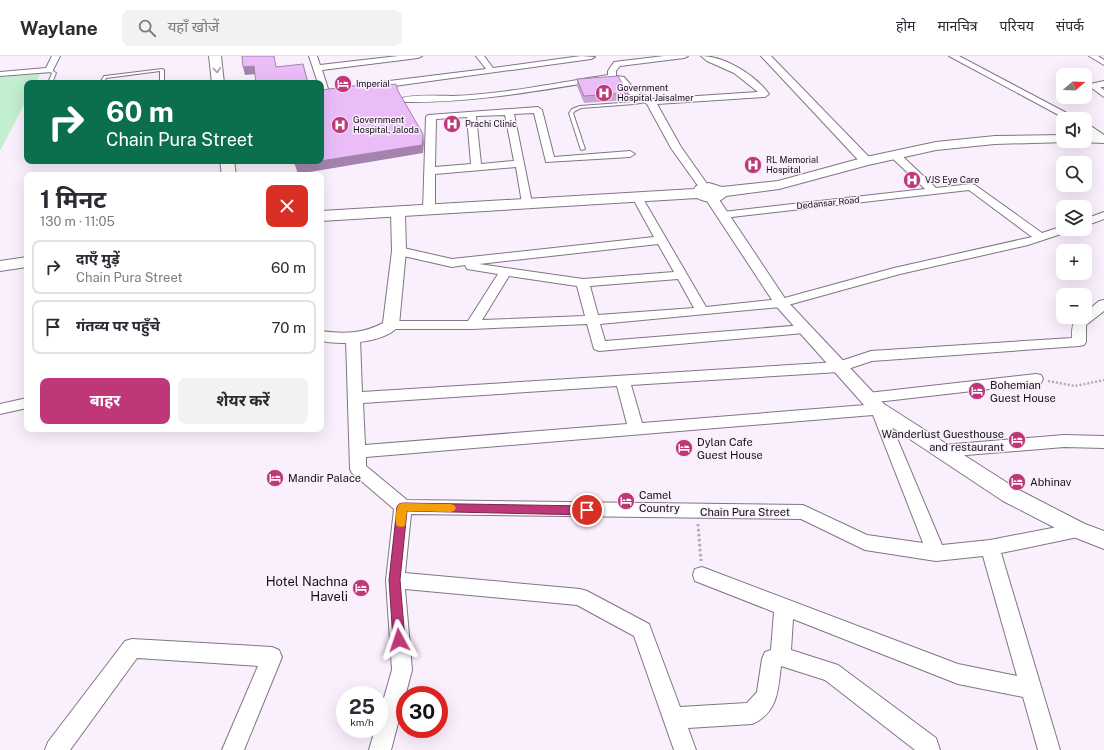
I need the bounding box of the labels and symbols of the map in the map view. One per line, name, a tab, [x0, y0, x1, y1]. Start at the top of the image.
one-way arrow	[212, 66, 221, 73]
north arrow	[1056, 68, 1092, 104]
hotel icon: Imperial	[333, 74, 353, 94]
place label: Imperial	[356, 78, 391, 89]
place label: Government Hospital Jaisalmer	[617, 82, 694, 103]
hospital icon: Government Hospital Jaisalmer	[594, 83, 614, 103]
place label: Government Hospital, Jaloda	[353, 114, 419, 135]
hospital icon: Prachi Clinic	[442, 114, 462, 134]
hospital icon: Government Hospital, Jaloda	[330, 115, 350, 135]
place label: Prachi Clinic	[465, 118, 517, 129]
place label: RL Memorial Hospital	[766, 154, 819, 175]
hospital icon: RL Memorial Hospital	[743, 155, 763, 175]
hospital icon: VJS Eye Care	[902, 170, 922, 190]
place label: VJS Eye Care	[925, 174, 979, 185]
street label: Dedansar Road	[796, 194, 860, 211]
place label: Bohemian Guest House	[990, 379, 1056, 404]
hotel icon: Bohemian Guest House	[967, 381, 987, 401]
place label: Wanderlust Guesthouse and restaurant	[881, 428, 1004, 453]
hotel icon: Wanderlust Guesthouse and restaurant	[1007, 430, 1027, 450]
place label: Dylan Cafe Guest House	[697, 436, 763, 461]
hotel icon: Dylan Cafe Guest House	[674, 438, 694, 458]
hotel icon: Mandir Palace	[265, 468, 285, 488]
place label: Mandir Palace	[288, 472, 361, 484]
hotel icon: Abhinav	[1007, 472, 1027, 492]
place label: Abhinav	[1030, 476, 1072, 488]
place label: Camel Country	[639, 489, 680, 514]
hotel icon: Camel Country	[616, 491, 636, 511]
pin	[570, 493, 604, 527]
street label: Chain Pura Street	[700, 506, 790, 518]
place label: Hotel Nachna Haveli	[266, 574, 348, 604]
hotel icon: Hotel Nachna Haveli	[351, 578, 371, 598]
position arrow	[378, 619, 420, 661]
speed limit sign: 30	[396, 686, 448, 738]

